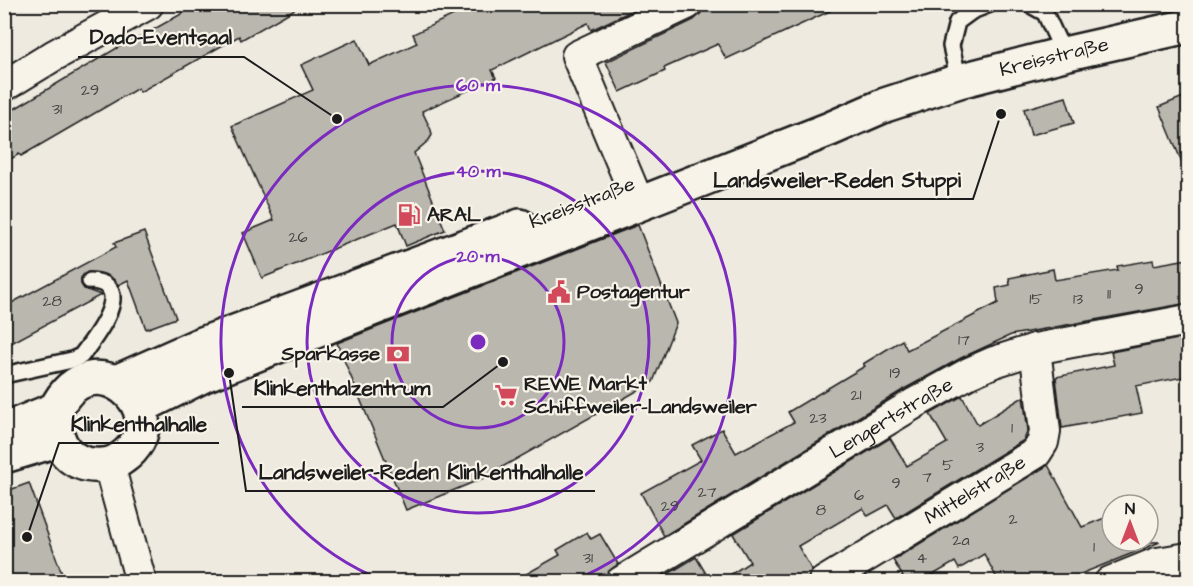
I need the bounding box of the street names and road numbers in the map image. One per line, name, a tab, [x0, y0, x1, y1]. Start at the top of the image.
street label: Kreisstraße	[996, 30, 1112, 84]
street label: Kreisstraße	[525, 170, 639, 236]
street label: Lengertstraße	[824, 371, 958, 466]
street label: Mittelstraße	[919, 448, 1031, 532]

